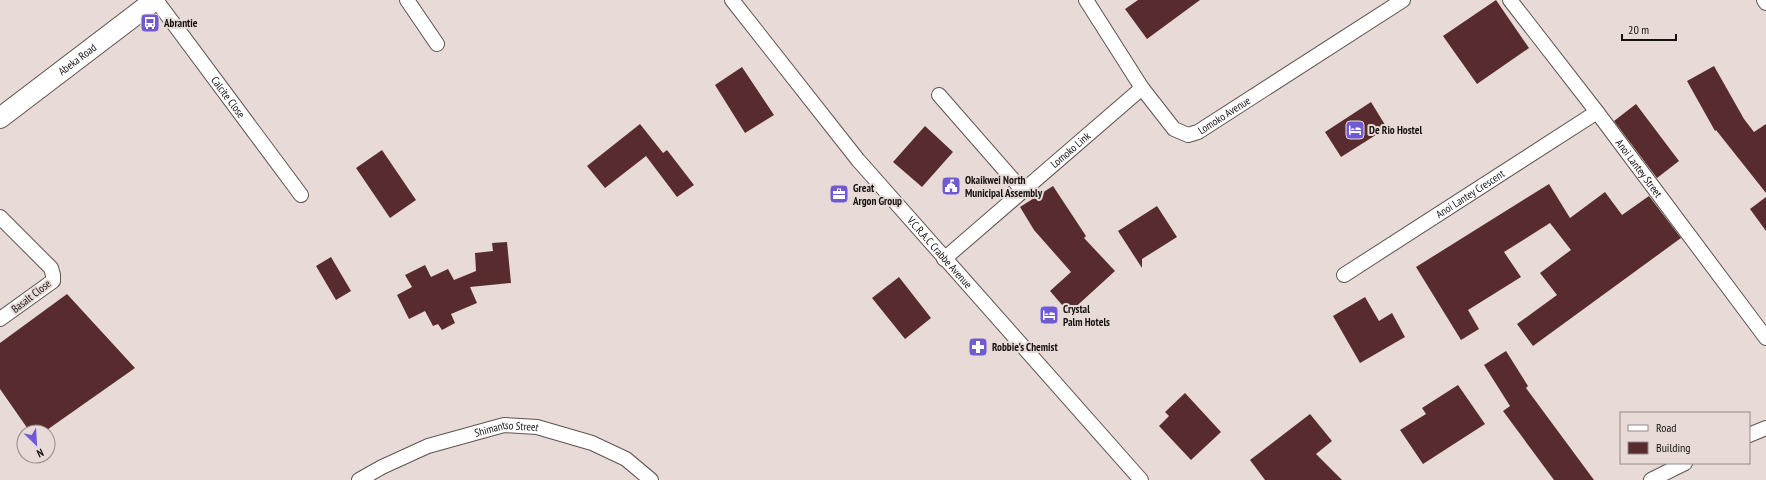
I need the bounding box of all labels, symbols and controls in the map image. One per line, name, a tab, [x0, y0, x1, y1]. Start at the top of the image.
bus stop icon: Abrantie	[139, 12, 161, 34]
place label: Abrantie	[163, 16, 198, 30]
scale bar	[1622, 16, 1676, 42]
text: 20 m	[1628, 22, 1649, 37]
street label: Abeka Road	[55, 40, 99, 78]
street label: Calcite Close	[208, 73, 249, 121]
street label: Lomoko Avenue	[1195, 93, 1253, 137]
hotel icon: De Rio Hostel	[1344, 119, 1366, 141]
place label: De Rio Hostel	[1369, 123, 1423, 137]
street label: Lomoko Link	[1048, 128, 1094, 171]
street label: Anoi Lantey Street	[1613, 136, 1665, 200]
street label: Anoi Lantey Crescent	[1433, 166, 1507, 221]
place label: Okaikwei North Municipal Assembly	[965, 173, 1043, 200]
public building icon: Okaikwei North Municipal Assembly	[940, 175, 962, 197]
place label: Great Argon Group	[852, 181, 902, 208]
office icon: Great Argon Group	[828, 183, 850, 205]
street label: V.C.R.A.C Crabbe Avenue	[904, 213, 975, 292]
street label: Basalt Close	[8, 276, 54, 316]
place label: Crystal Palm Hotels	[1063, 302, 1110, 329]
hotel icon: Crystal Palm Hotels	[1038, 304, 1060, 326]
pharmacy icon: Robbie's Chemist	[967, 336, 989, 358]
place label: Robbie's Chemist	[992, 340, 1058, 354]
legend	[1620, 412, 1750, 464]
street label: Shimantso Street	[473, 418, 541, 440]
text: Road	[1656, 420, 1676, 435]
north arrow	[16, 424, 56, 464]
text: Building	[1656, 440, 1691, 455]
text: N	[35, 445, 46, 461]

